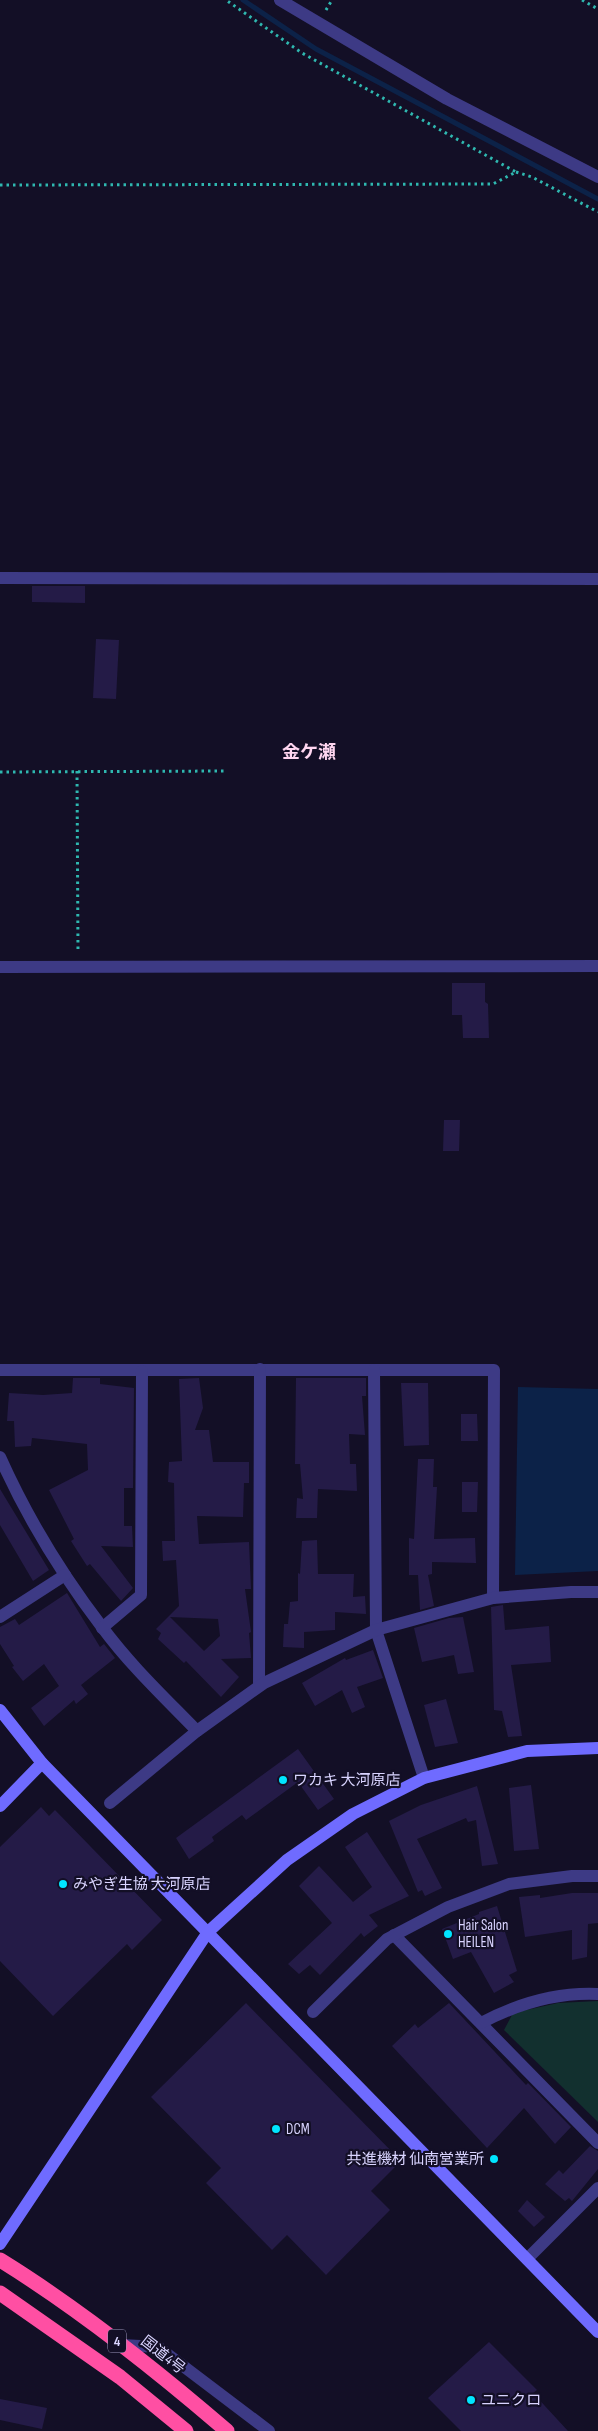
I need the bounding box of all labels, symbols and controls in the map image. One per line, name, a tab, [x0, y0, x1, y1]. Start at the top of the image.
district label: 金ケ瀬	[282, 742, 336, 763]
place label: ワカキ 大河原店	[293, 1771, 400, 1790]
marker: ワカキ 大河原店	[277, 1774, 289, 1786]
place label: みやぎ生協 大河原店	[73, 1875, 210, 1894]
marker: みやぎ生協 大河原店	[57, 1878, 69, 1890]
place label: Hair Salon HEILEN	[458, 1916, 509, 1952]
marker: Hair Salon HEILEN	[442, 1928, 454, 1940]
place label: DCM	[286, 2120, 310, 2139]
marker: DCM	[270, 2123, 282, 2135]
place label: 共進機材 仙南営業所	[347, 2150, 484, 2169]
marker: 共進機材 仙南営業所	[488, 2153, 500, 2165]
road number: 4	[108, 2330, 126, 2352]
street label: 国道4号	[137, 2332, 189, 2378]
place label: ユニクロ	[481, 2391, 541, 2410]
marker: ユニクロ	[465, 2394, 477, 2406]

